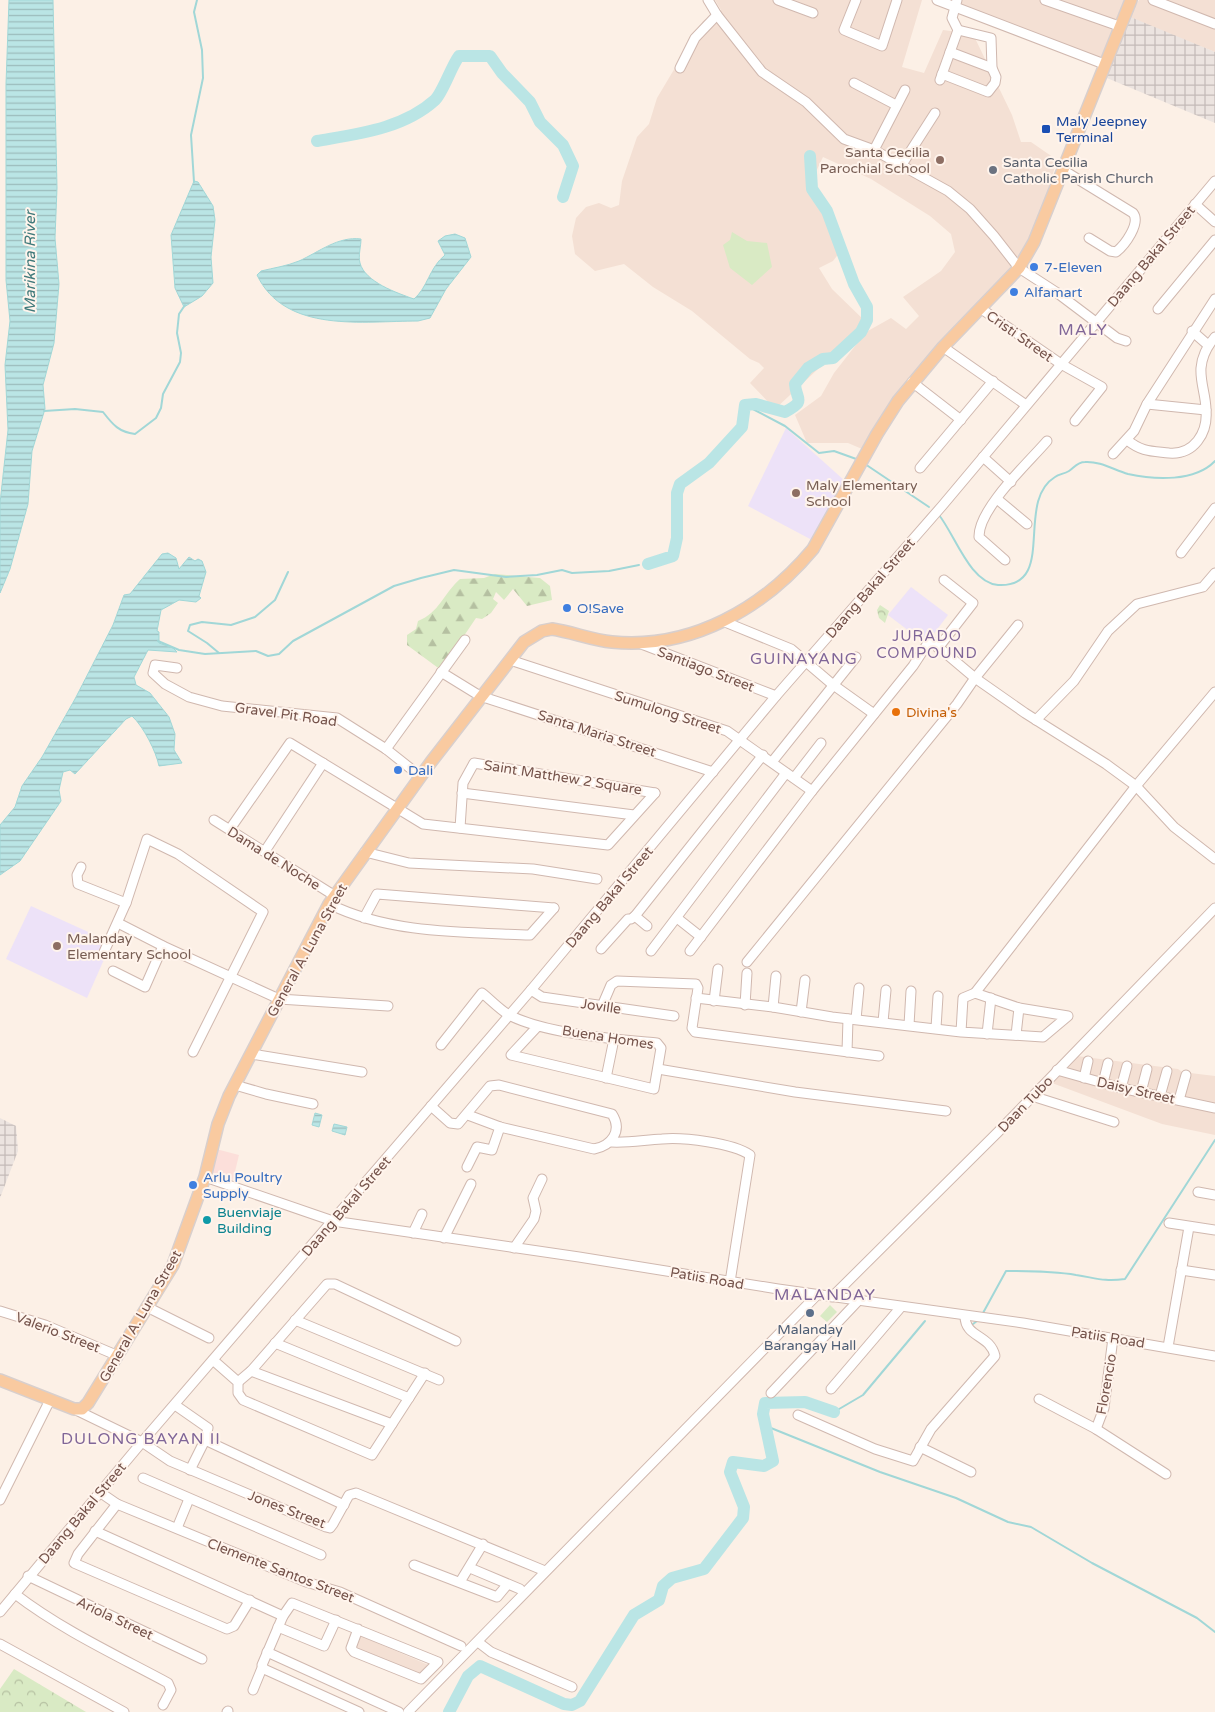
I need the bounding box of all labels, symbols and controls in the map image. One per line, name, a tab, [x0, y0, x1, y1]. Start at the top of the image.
place label: Maly Jeepney Terminal	[1056, 113, 1148, 146]
marker: Maly Jeepney Terminal	[1040, 123, 1052, 135]
place label: Santa Cecilia Parochial School	[820, 144, 930, 177]
marker: Santa Cecilia Parochial School	[934, 154, 946, 166]
place label: Santa Cecilia Catholic Parish Church	[1003, 154, 1153, 187]
marker: Santa Cecilia Catholic Parish Church	[987, 164, 999, 176]
street label: Daang Bakal Street	[1104, 202, 1199, 311]
water label: Marikina River	[21, 209, 39, 313]
place label: 7-Eleven	[1044, 259, 1102, 276]
marker: 7-Eleven	[1028, 261, 1040, 273]
place label: Alfamart	[1024, 284, 1083, 301]
marker: Alfamart	[1008, 286, 1020, 298]
street label: Cristi Street	[983, 307, 1057, 366]
district label: MALY	[1058, 320, 1108, 340]
place label: Maly Elementary School	[806, 477, 918, 510]
marker: Maly Elementary School	[790, 487, 802, 499]
street label: Daang Bakal Street	[822, 534, 919, 642]
place label: O!Save	[577, 600, 624, 617]
marker: O!Save	[561, 602, 573, 614]
district label: JURADO COMPOUND	[876, 627, 978, 662]
street label: Santiago Street	[655, 643, 757, 696]
district label: GUINAYANG	[750, 649, 858, 669]
street label: Sumulong Street	[612, 687, 724, 738]
street label: Gravel Pit Road	[234, 699, 338, 730]
place label: Divina's	[906, 704, 957, 721]
street label: Santa Maria Street	[536, 706, 659, 761]
marker: Divina's	[890, 706, 902, 718]
street label: Saint Matthew 2 Square	[483, 757, 643, 798]
place label: Dali	[408, 762, 433, 779]
marker: Dali	[392, 764, 404, 776]
street label: Dama de Noche	[224, 823, 323, 894]
street label: Daang Bakal Street	[562, 843, 657, 952]
street label: General A. Luna Street	[264, 880, 351, 1020]
place label: Malanday Elementary School	[67, 930, 191, 963]
marker: Malanday Elementary School	[51, 940, 63, 952]
street label: Joville	[580, 995, 622, 1018]
street label: Buena Homes	[561, 1022, 655, 1053]
street label: Daan Tubo	[994, 1073, 1056, 1136]
street label: Daisy Street	[1095, 1073, 1177, 1108]
street label: Daang Bakal Street	[298, 1152, 395, 1260]
place label: Arlu Poultry Supply	[203, 1169, 283, 1202]
marker: Arlu Poultry Supply	[187, 1179, 199, 1191]
place label: Buenviaje Building	[217, 1204, 282, 1237]
marker: Buenviaje Building	[201, 1214, 213, 1226]
street label: General A. Luna Street	[96, 1247, 186, 1385]
street label: Patiis Road	[669, 1264, 745, 1293]
district label: MALANDAY	[774, 1285, 876, 1305]
marker: Malanday Barangay Hall	[804, 1307, 816, 1319]
street label: Valerio Street	[13, 1309, 103, 1357]
place label: Malanday Barangay Hall	[764, 1321, 856, 1354]
street label: Patiis Road	[1070, 1323, 1146, 1352]
street label: Florencio	[1093, 1352, 1120, 1416]
district label: DULONG BAYAN II	[61, 1429, 221, 1449]
street label: Daang Bakal Street	[35, 1459, 130, 1568]
street label: Jones Street	[246, 1487, 329, 1532]
street label: Clemente Santos Street	[205, 1535, 357, 1607]
street label: Ariola Street	[74, 1593, 156, 1644]

